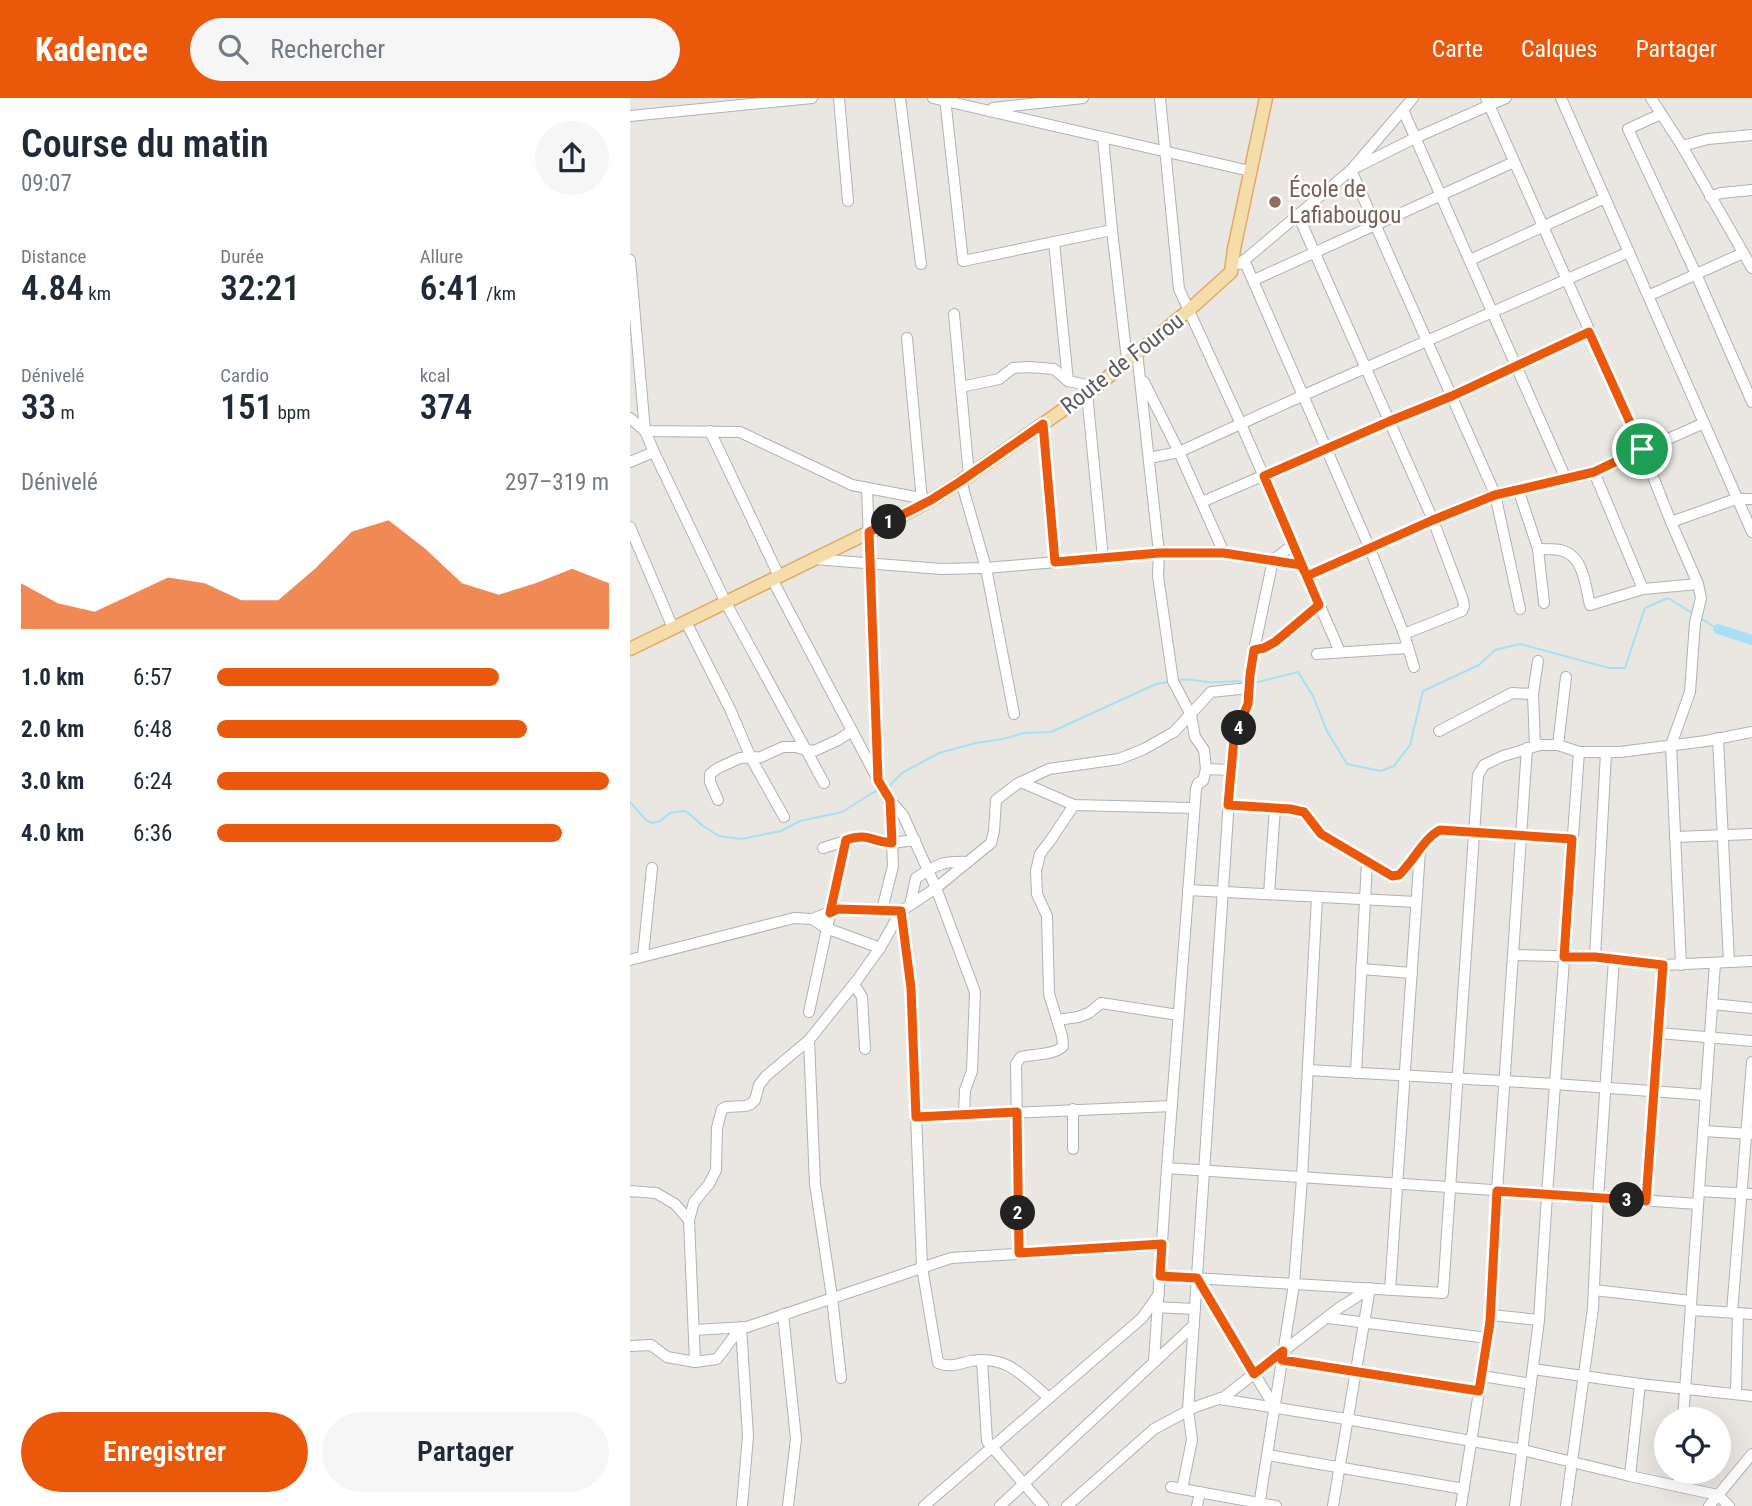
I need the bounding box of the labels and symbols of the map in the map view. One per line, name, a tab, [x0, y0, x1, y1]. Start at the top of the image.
place label: École de Lafiabougou	[1289, 175, 1401, 229]
marker: École de Lafiabougou	[1267, 194, 1283, 210]
street label: Route de Fourou	[1056, 307, 1189, 420]
pin	[1612, 419, 1672, 479]
pin: 1	[872, 504, 906, 540]
pin: 4	[1222, 710, 1256, 746]
pin: 3	[1609, 1182, 1644, 1218]
pin: 2	[1000, 1196, 1036, 1230]

